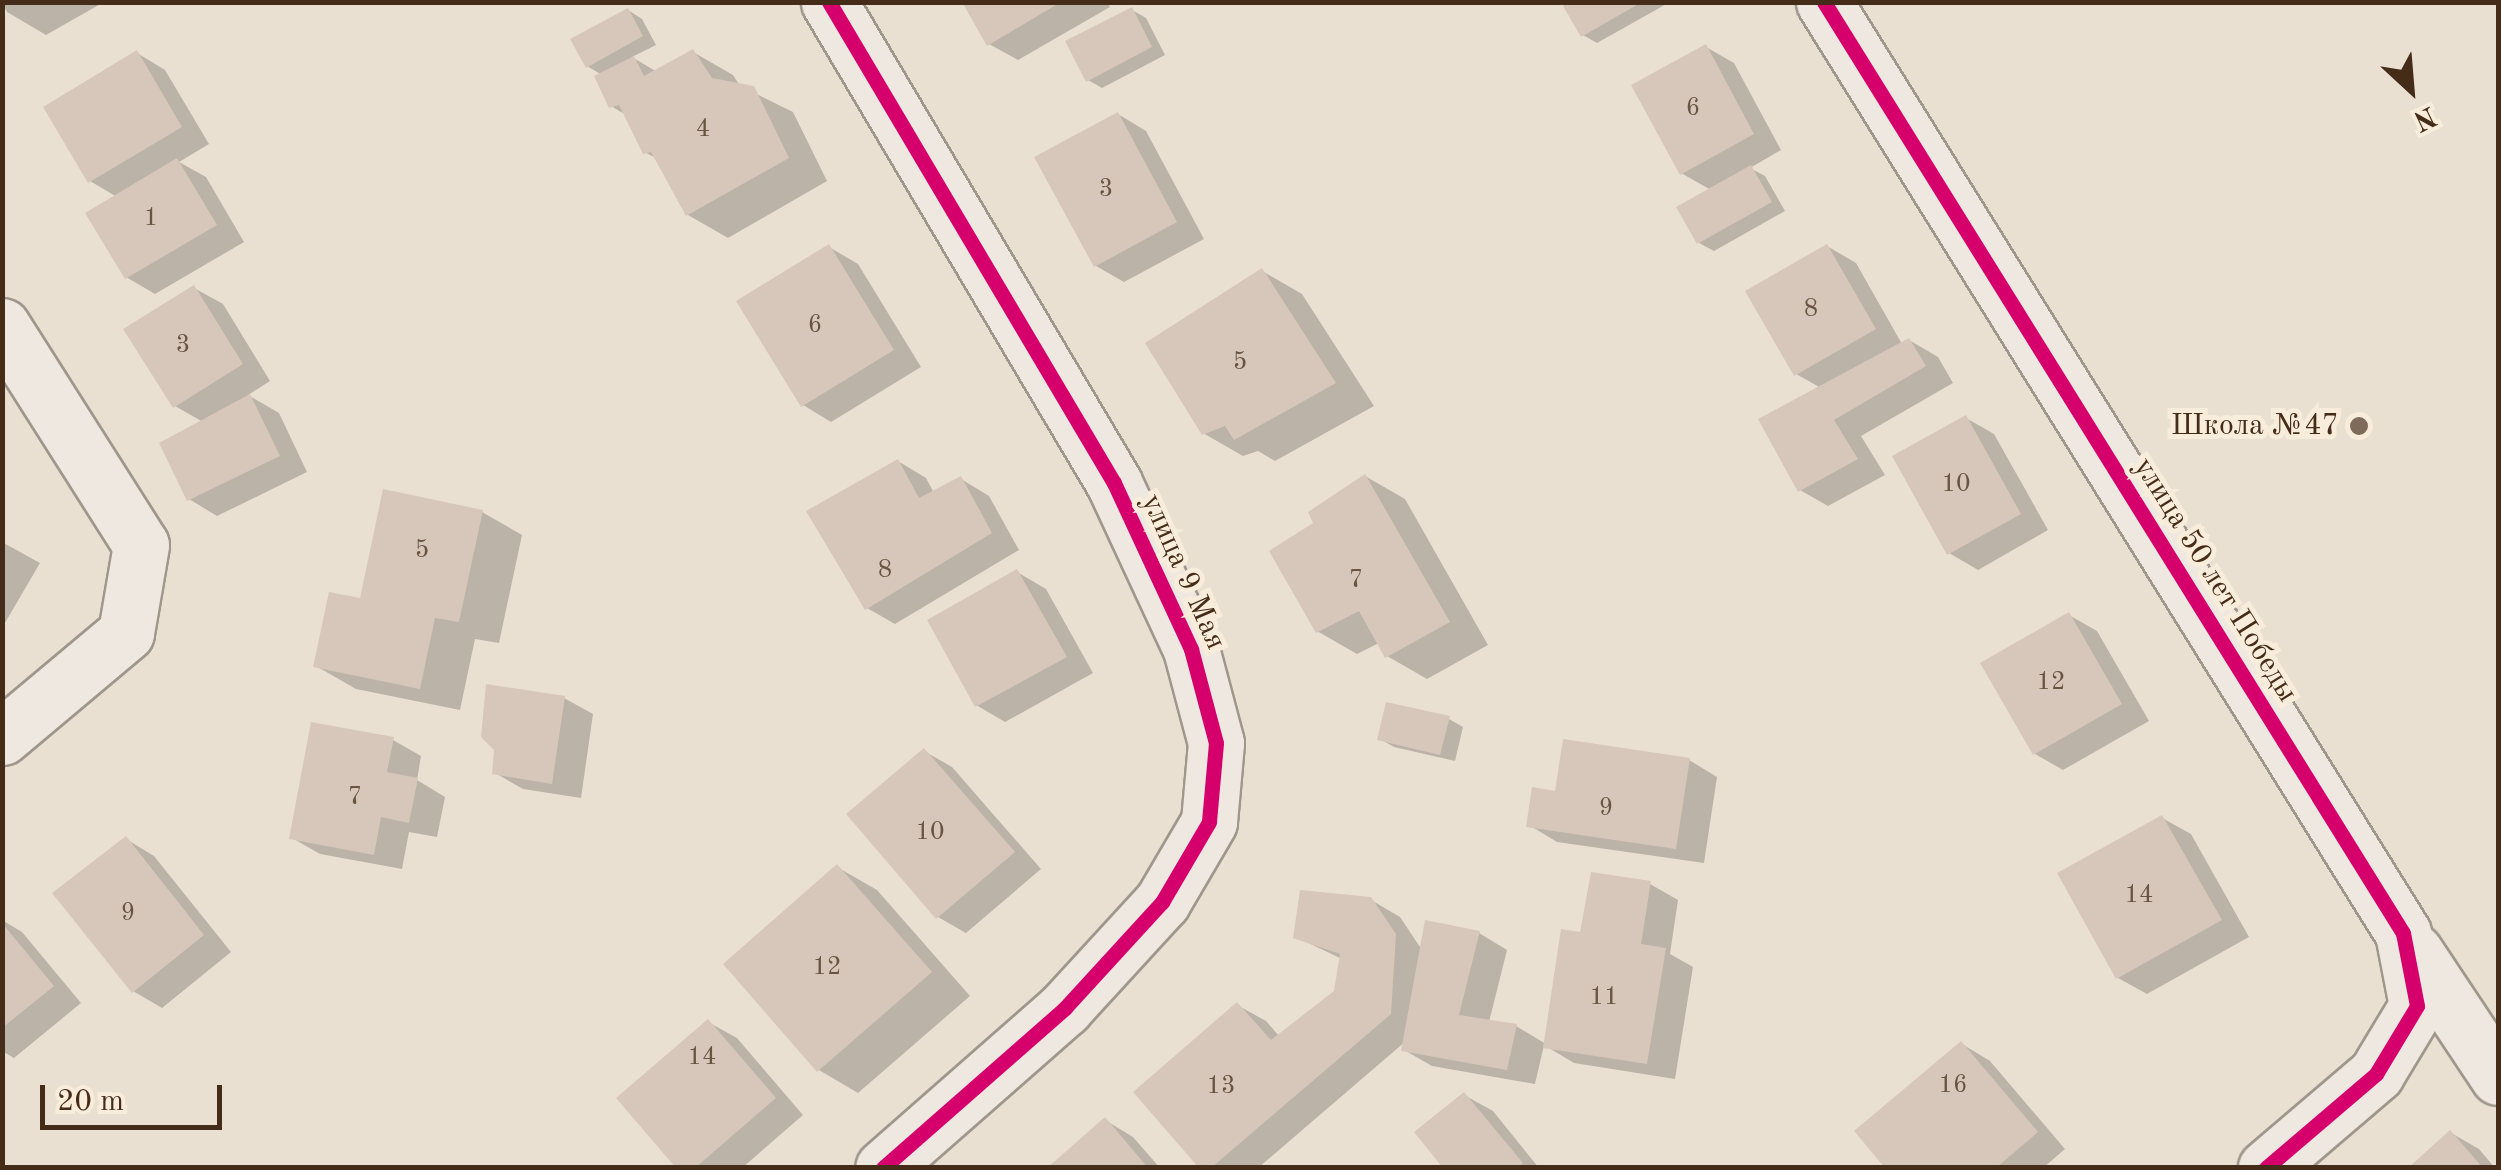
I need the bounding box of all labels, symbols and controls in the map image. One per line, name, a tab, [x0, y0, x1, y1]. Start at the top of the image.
north arrow	[2361, 40, 2461, 140]
house number: 6	[1686, 94, 1700, 124]
text: N	[2408, 100, 2440, 134]
house number: 4	[696, 115, 710, 145]
house number: 3	[1099, 175, 1113, 205]
house number: 1	[144, 204, 158, 234]
house number: 8	[1804, 295, 1818, 325]
house number: 6	[808, 311, 822, 341]
house number: 3	[176, 331, 190, 361]
house number: 5	[1233, 348, 1247, 378]
place label: Школа №47	[2171, 408, 2339, 444]
marker: Школа №47	[2348, 415, 2370, 437]
street label: улица 50 лет Победы	[2125, 451, 2305, 709]
house number: 10	[1942, 470, 1970, 500]
street label: улица 9 Мая	[1133, 489, 1233, 655]
house number: 5	[415, 536, 429, 566]
house number: 8	[878, 556, 892, 586]
house number: 7	[1349, 566, 1363, 596]
house number: 12	[2037, 668, 2065, 698]
house number: 7	[348, 783, 362, 813]
house number: 9	[1599, 794, 1613, 824]
house number: 10	[916, 818, 944, 848]
house number: 14	[2125, 881, 2153, 911]
house number: 9	[121, 899, 135, 929]
house number: 12	[813, 953, 841, 983]
house number: 11	[1590, 983, 1618, 1013]
house number: 14	[688, 1043, 716, 1073]
scale bar	[45, 1065, 228, 1127]
house number: 16	[1939, 1071, 1967, 1101]
house number: 13	[1207, 1072, 1235, 1102]
text: 20 m	[57, 1087, 124, 1117]

